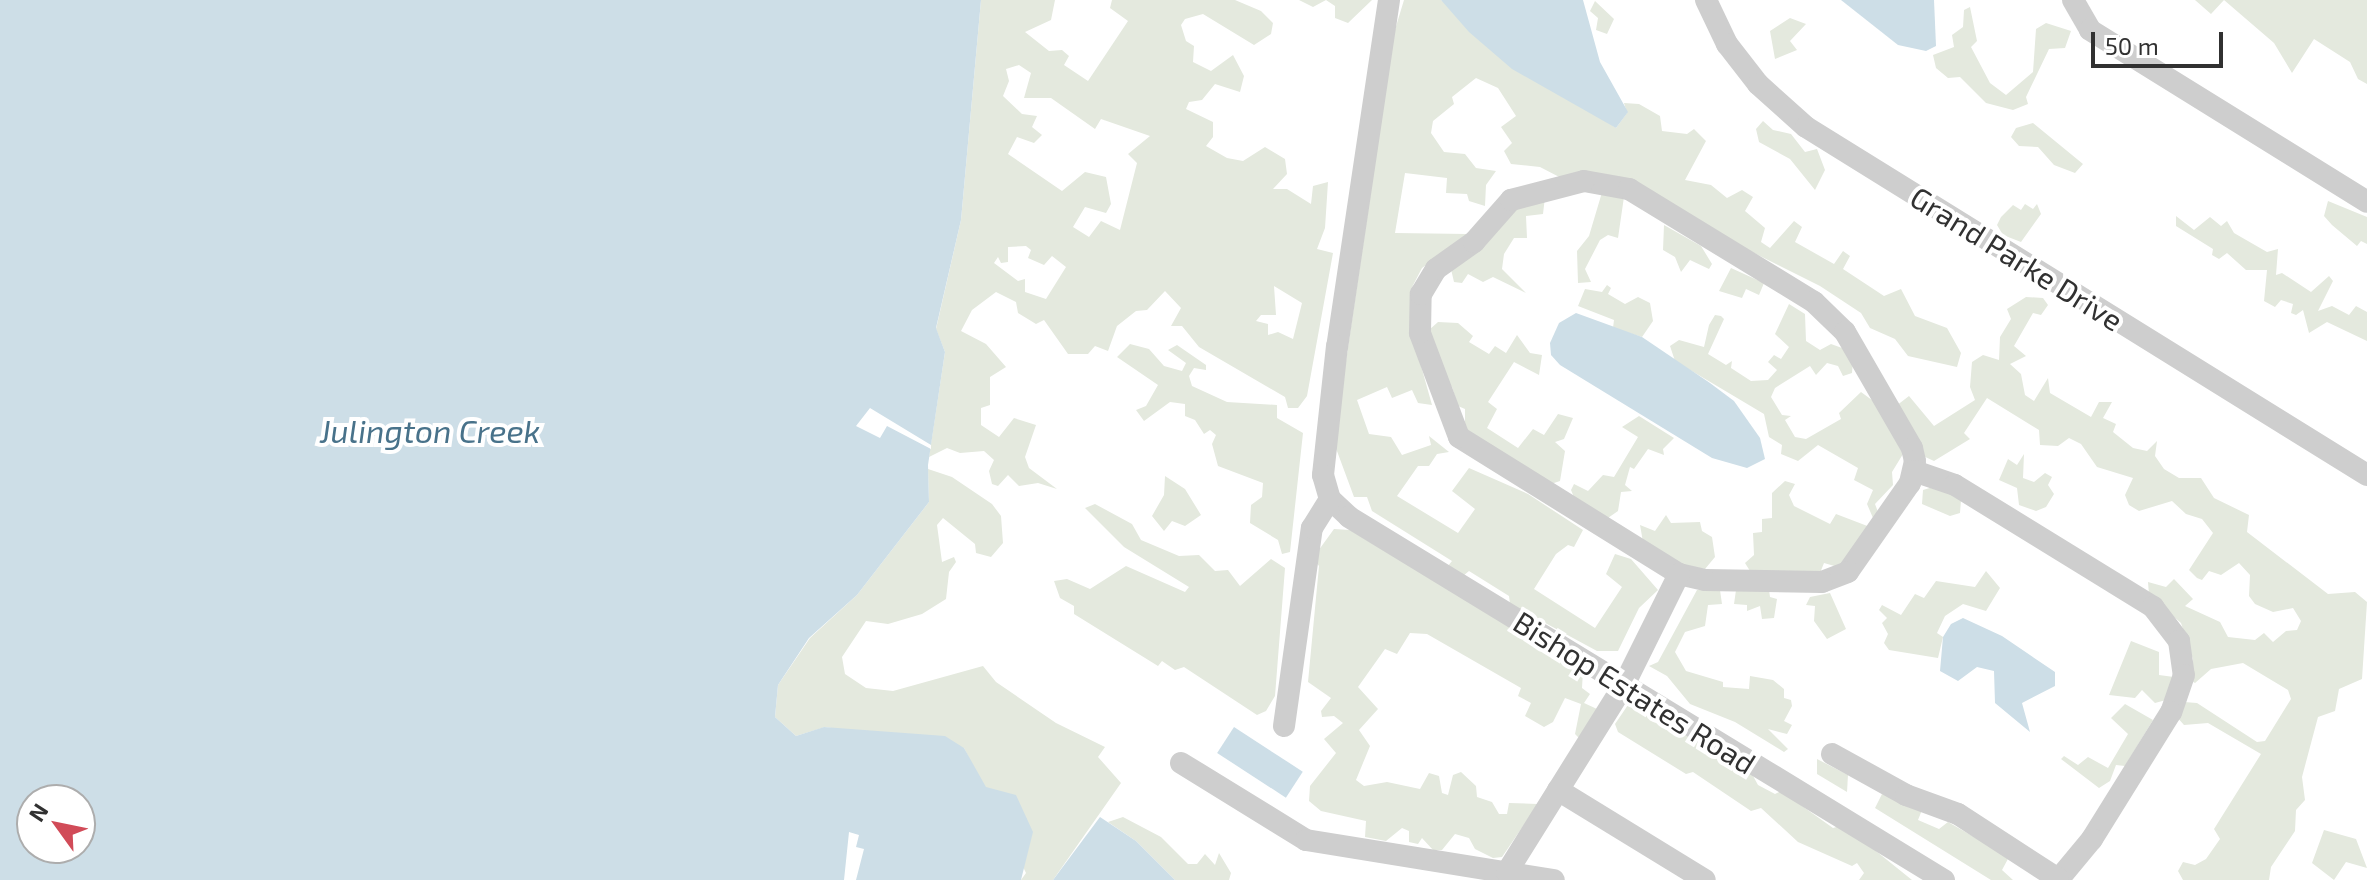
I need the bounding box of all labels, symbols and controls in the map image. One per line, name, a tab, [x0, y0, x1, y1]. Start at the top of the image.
scale bar	[2095, 16, 2227, 66]
text: 50 m	[2105, 31, 2159, 60]
street label: Grand Parke Drive	[1904, 178, 2130, 338]
water label: Julington Creek	[320, 411, 540, 449]
street label: Bishop Estates Road	[1507, 603, 1763, 781]
north arrow	[16, 784, 96, 864]
text: N	[22, 798, 53, 826]

